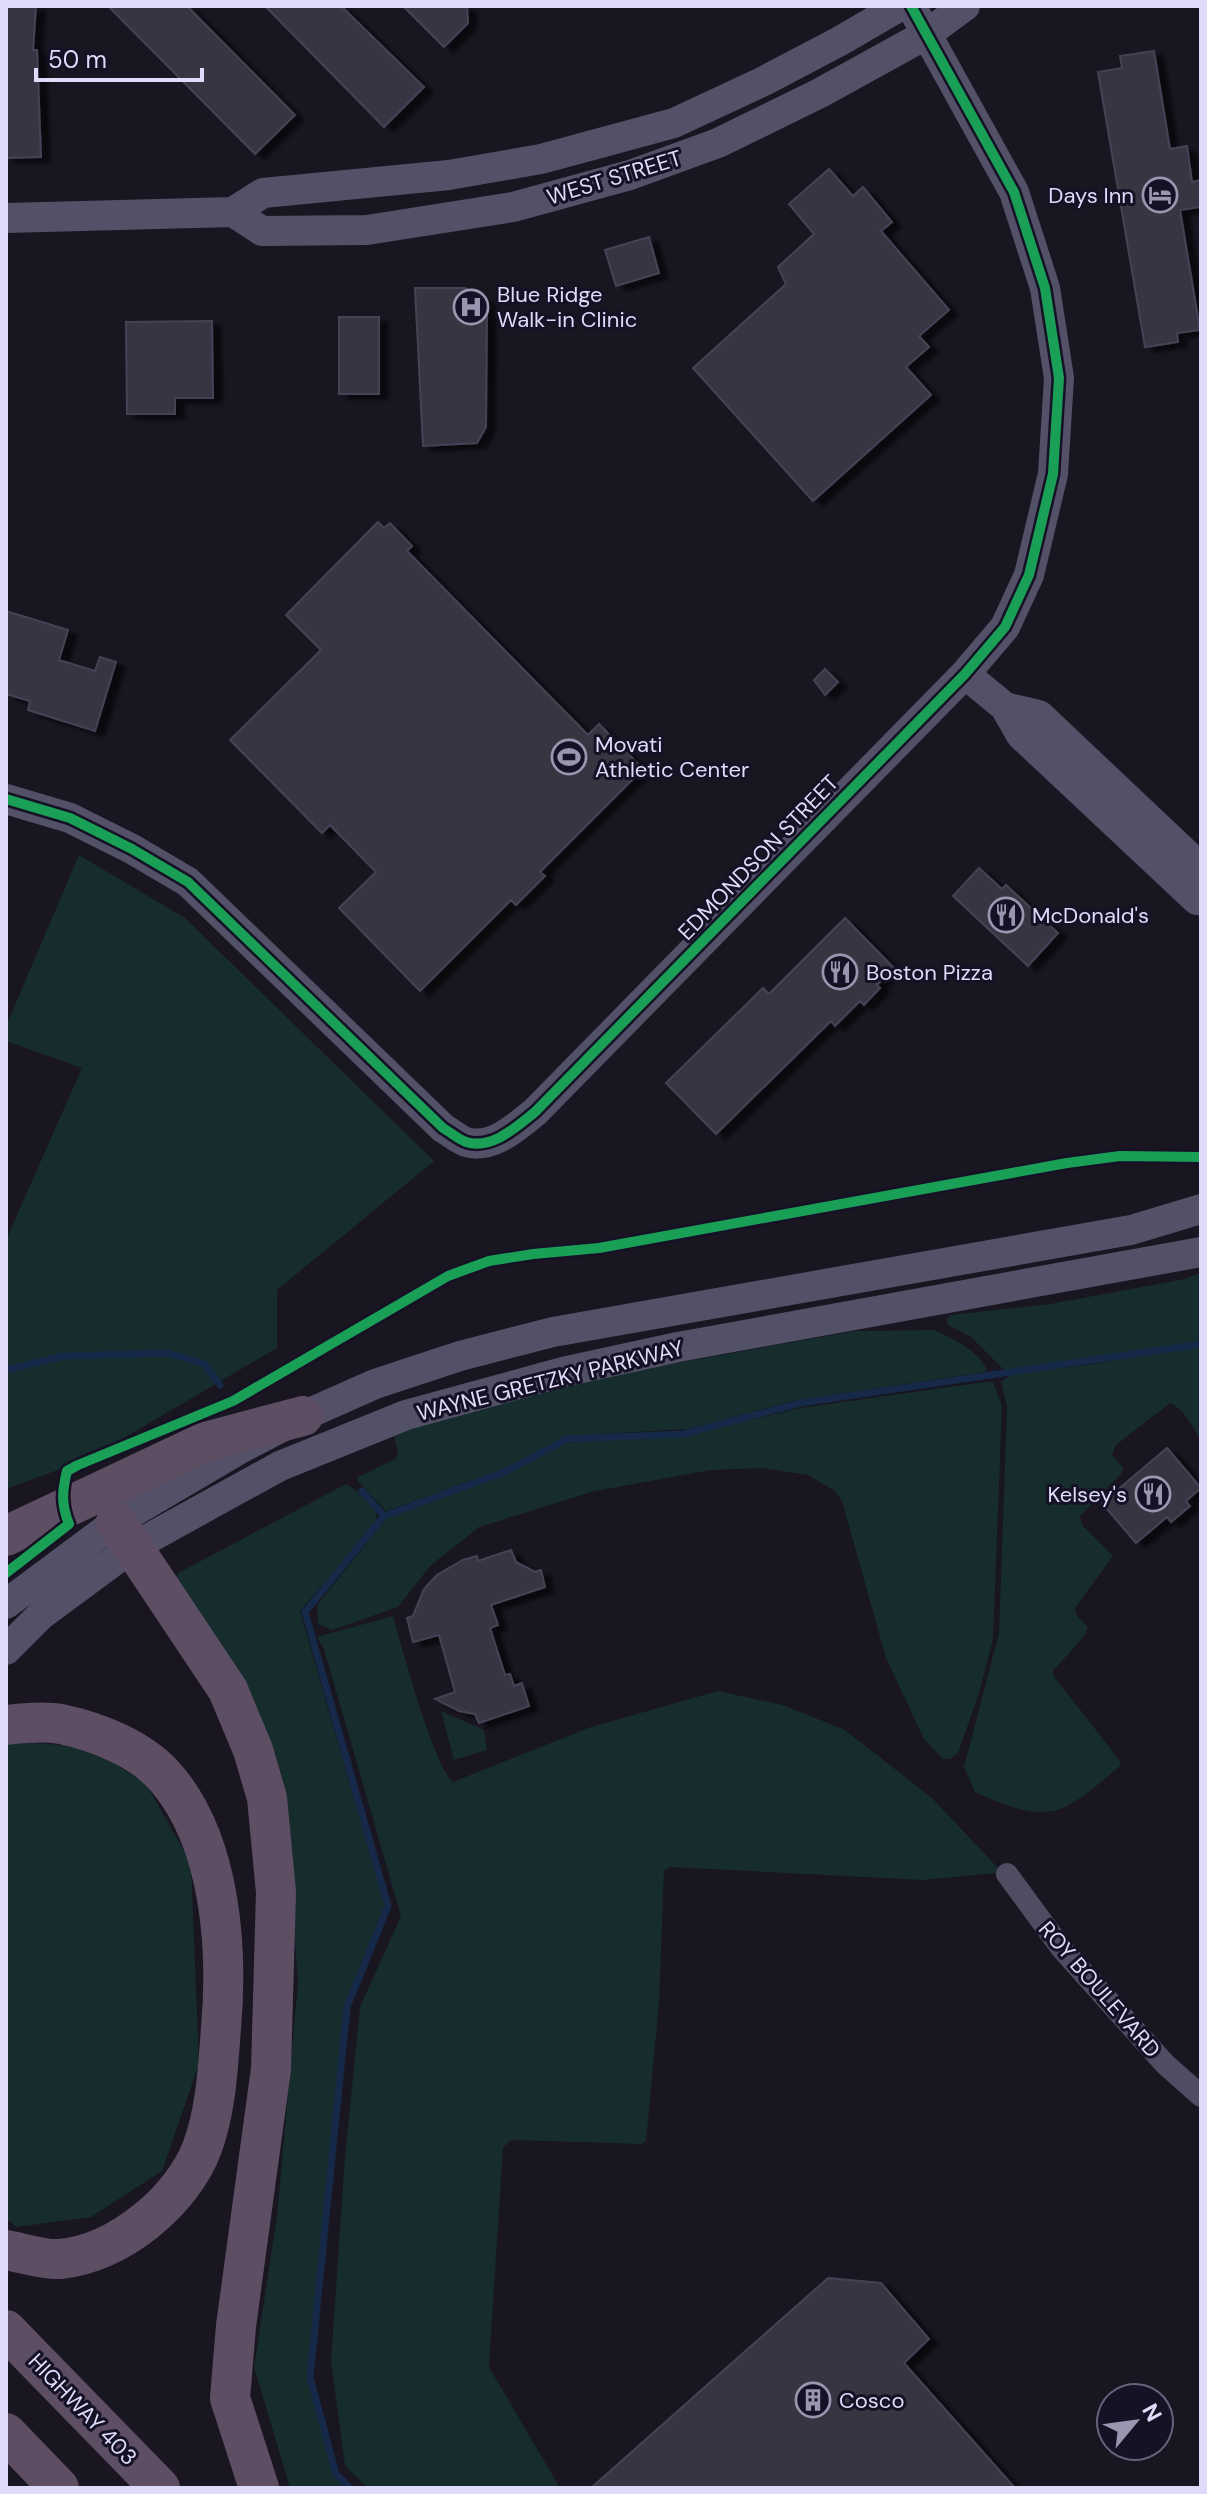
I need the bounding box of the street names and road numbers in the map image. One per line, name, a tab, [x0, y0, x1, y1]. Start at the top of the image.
street label: WEST STREET	[543, 143, 685, 212]
street label: EDMONDSON STREET	[672, 768, 845, 946]
street label: WAYNE GRETZKY PARKWAY	[414, 1333, 687, 1428]
street label: ROY BOULEVARD	[1032, 1915, 1167, 2064]
street label: HIGHWAY 403	[22, 2347, 143, 2471]

